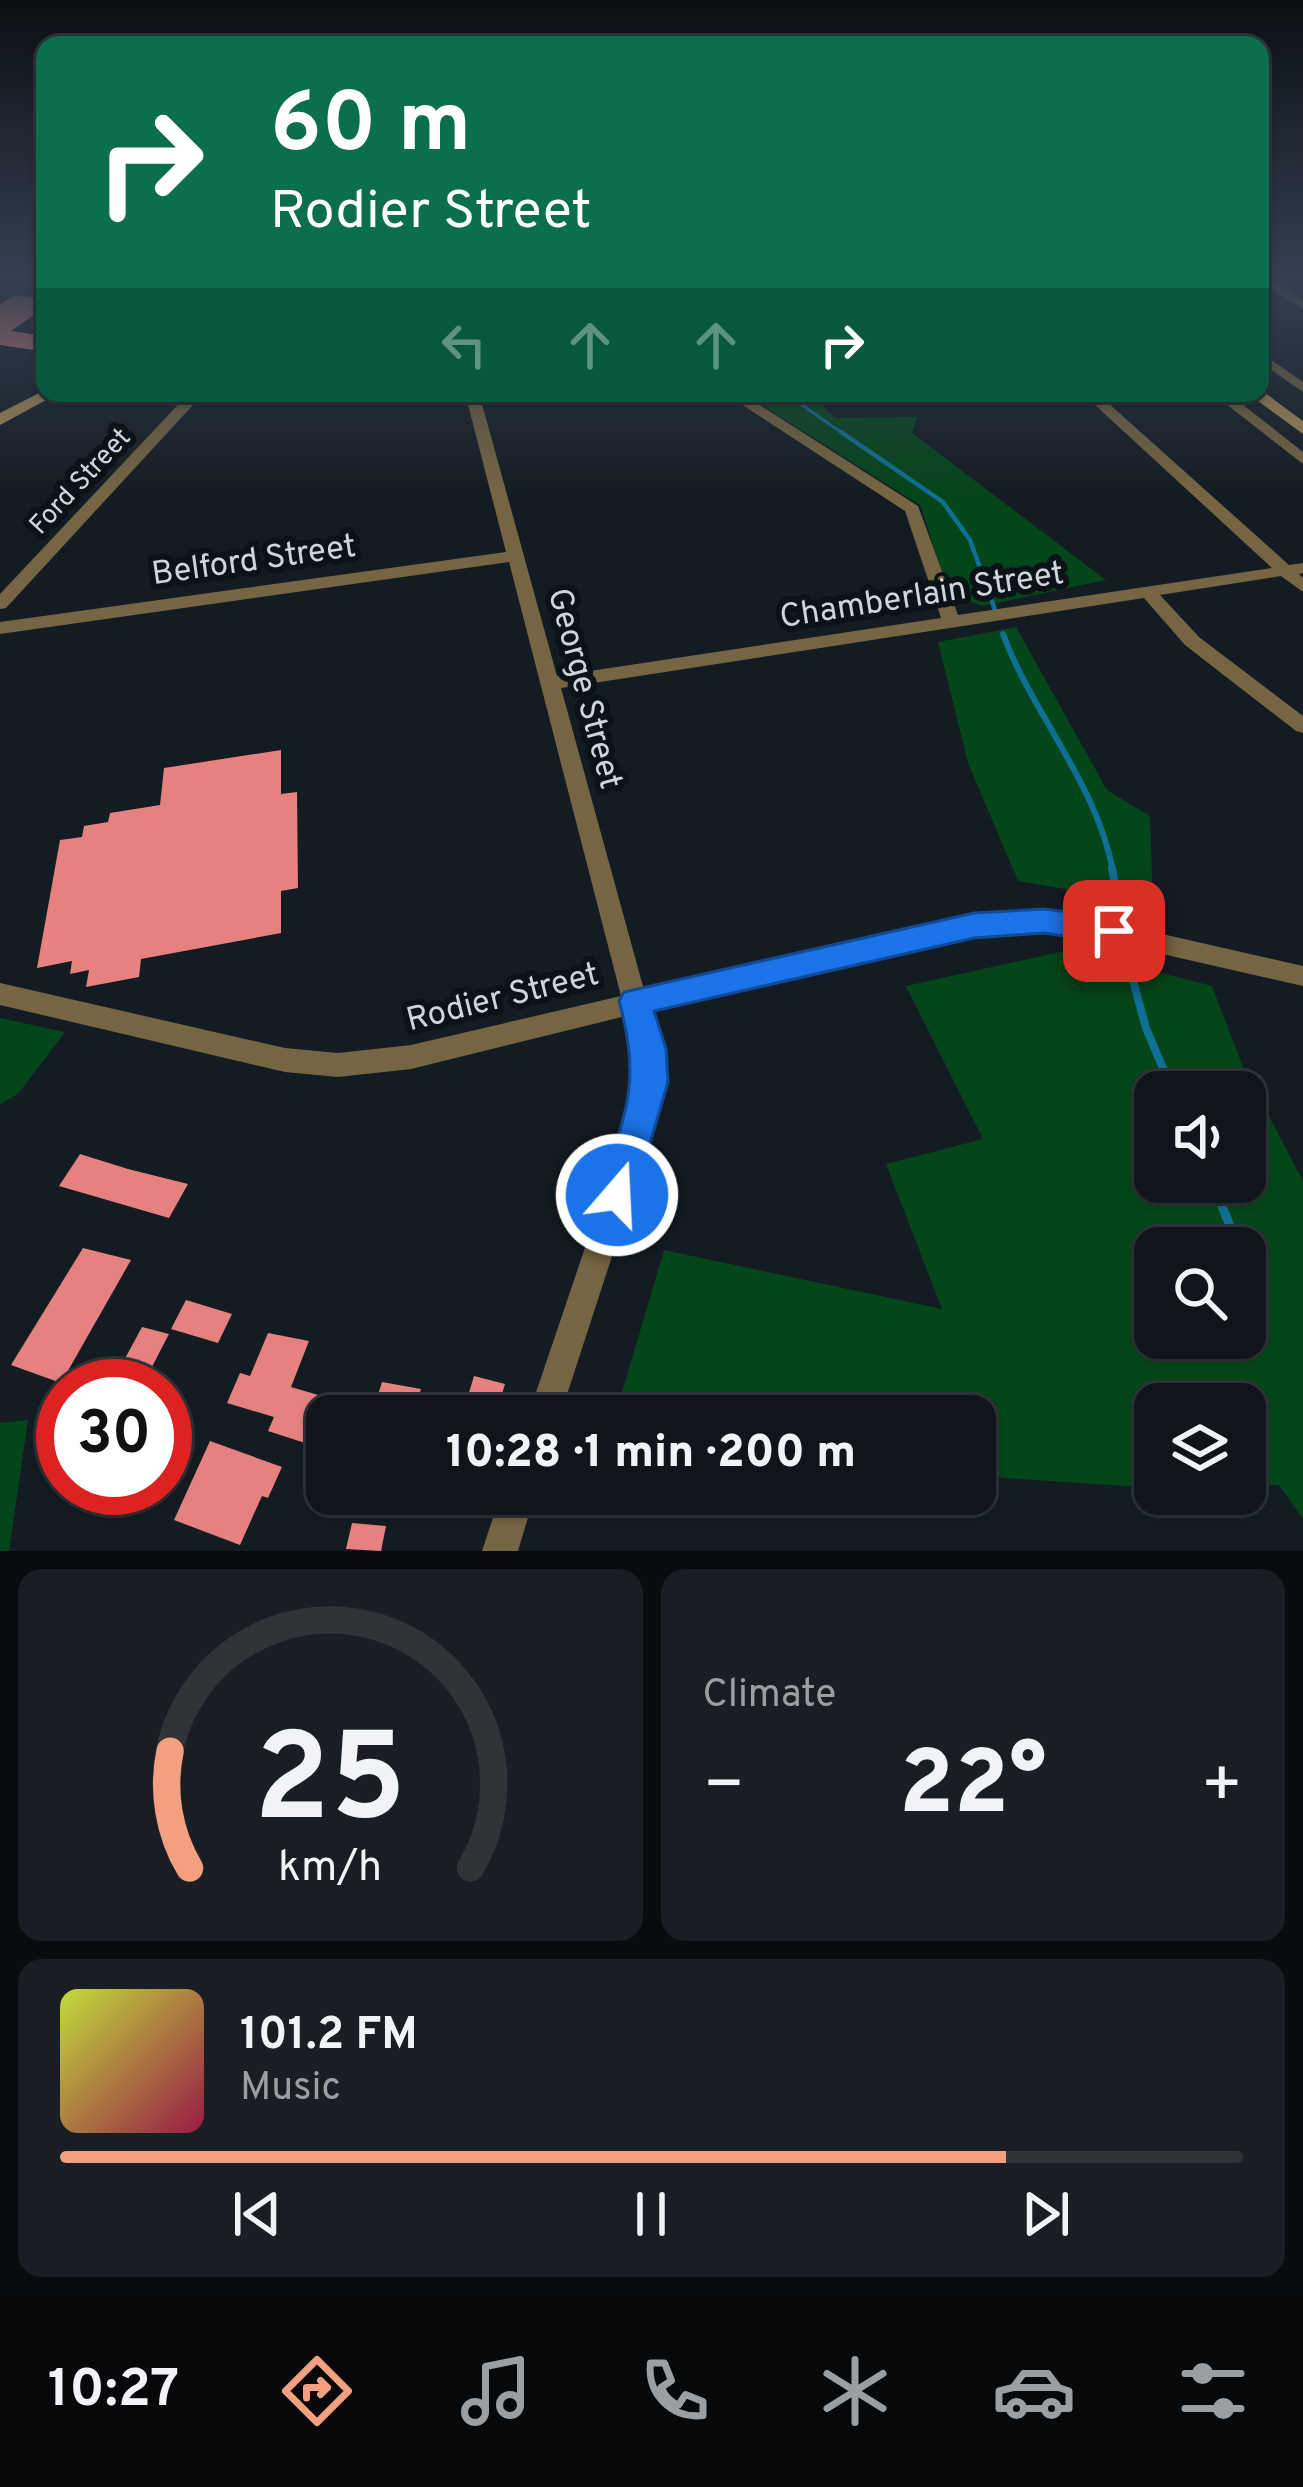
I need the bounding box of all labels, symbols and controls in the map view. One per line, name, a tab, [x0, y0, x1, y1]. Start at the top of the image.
text: 60 m	[270, 75, 471, 181]
icon: right	[72, 84, 228, 240]
text: Rodier Street	[270, 179, 592, 248]
icon: left	[431, 312, 497, 378]
icon: ahead	[557, 312, 623, 378]
icon: ahead	[683, 312, 749, 378]
icon: right	[809, 312, 875, 378]
street label: Ford Street	[23, 422, 139, 542]
street label: Belford Street	[149, 527, 359, 597]
street label: Chamberlain Street	[777, 554, 1067, 640]
street label: George Street	[536, 584, 630, 794]
pin	[1063, 880, 1165, 982]
icon: arrive	[1081, 898, 1147, 964]
street label: Rodier Street	[403, 955, 603, 1043]
map controls	[1134, 1071, 1266, 1515]
button: sound	[1134, 1071, 1266, 1203]
position arrow	[554, 1132, 680, 1258]
button: search	[1134, 1227, 1266, 1359]
speed limit sign: 30	[36, 1359, 192, 1515]
button: layers	[1134, 1383, 1266, 1515]
text: 10:28 · 1 min · 200 m	[446, 1426, 856, 1483]
text: Climate	[703, 1672, 836, 1721]
text: 25	[254, 1707, 407, 1865]
text: 22°	[899, 1732, 1047, 1845]
text: −	[703, 1747, 745, 1830]
text: +	[1200, 1747, 1243, 1830]
text: km/h	[278, 1842, 382, 1896]
text: 101.2 FM	[240, 2008, 418, 2065]
text: Music	[240, 2065, 341, 2114]
icon: previous	[224, 2181, 290, 2247]
icon: pause	[618, 2181, 684, 2247]
icon: next	[1013, 2181, 1079, 2247]
icon: directions	[275, 2349, 359, 2433]
icon: music	[454, 2349, 538, 2433]
icon: phone	[633, 2349, 717, 2433]
icon: climate	[813, 2349, 897, 2433]
icon: car	[992, 2349, 1076, 2433]
icon: filters	[1171, 2349, 1255, 2433]
text: 10:27	[48, 2357, 179, 2426]

